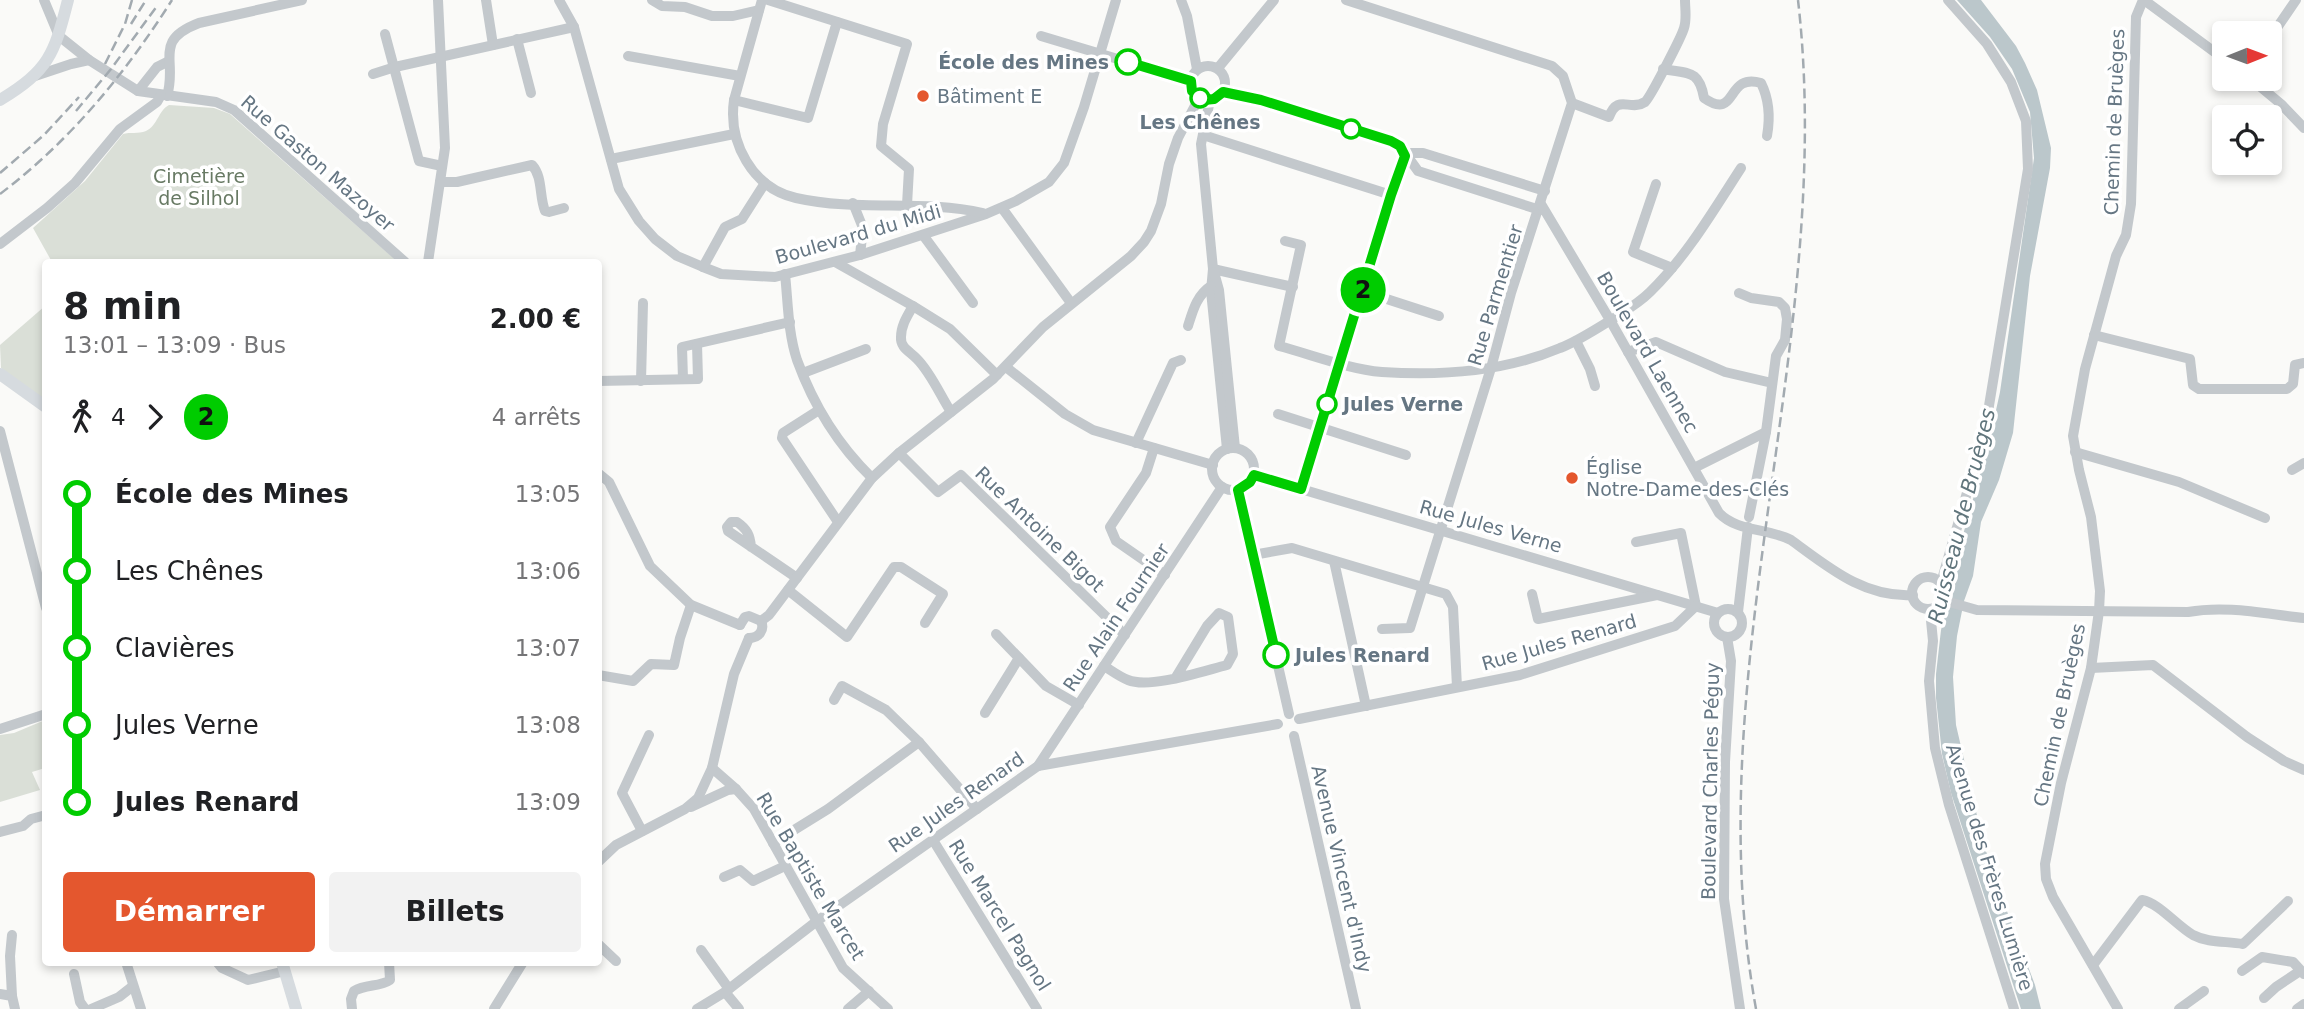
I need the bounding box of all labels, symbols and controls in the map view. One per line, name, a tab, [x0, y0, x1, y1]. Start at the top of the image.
north arrow	[2212, 21, 2282, 91]
map controls	[2212, 21, 2282, 175]
street label: Chemin de Bruèges	[2100, 28, 2128, 216]
marker: École des Mines	[1115, 49, 1141, 75]
place label: École des Mines	[938, 51, 1109, 73]
place label: Bâtiment E	[937, 85, 1042, 107]
marker: Bâtiment E	[915, 88, 931, 104]
marker: Les Chênes	[1190, 88, 1210, 108]
street label: Rue Gaston Mazoyer	[237, 90, 399, 236]
button: locate	[2212, 105, 2282, 175]
place label: Les Chênes	[1140, 111, 1261, 133]
unlabelled marker	[1341, 119, 1361, 139]
park label: Cimetière de Silhol	[153, 165, 245, 209]
street label: Boulevard du Midi	[773, 200, 943, 268]
street label: Rue Parmentier	[1463, 222, 1527, 368]
line badge: 2	[1340, 267, 1386, 313]
street label: Boulevard Laennec	[1593, 268, 1703, 436]
text: 2	[1355, 276, 1371, 304]
text: 8 min	[63, 284, 182, 328]
text: 2.00 €	[490, 304, 581, 334]
text: 13:01 – 13:09 · Bus	[63, 332, 286, 358]
place label: Jules Verne	[1341, 393, 1463, 415]
marker: Jules Verne	[1317, 394, 1337, 414]
icon: walk	[63, 398, 101, 436]
icon: forward	[136, 398, 174, 436]
text: 2	[198, 403, 214, 431]
text: 4	[111, 404, 126, 430]
text: 4 arrêts	[492, 404, 581, 430]
water label: Ruisseau de Bruèges	[1924, 406, 2000, 626]
place label: Église Notre-Dame-des-Clés	[1586, 456, 1789, 500]
street label: Rue Antoine Bigot	[971, 462, 1109, 596]
marker: Église Notre-Dame-des-Clés	[1564, 470, 1580, 486]
text: École des Mines	[115, 479, 349, 509]
text: 13:05	[515, 481, 581, 507]
street label: Rue Jules Verne	[1417, 495, 1565, 557]
street label: Rue Alain Fournier	[1058, 539, 1174, 695]
text: Les Chênes	[115, 556, 263, 586]
text: 13:06	[515, 558, 581, 584]
street label: Rue Jules Renard	[1479, 609, 1639, 675]
street label: Chemin de Bruèges	[2029, 621, 2089, 809]
text: Clavières	[115, 633, 235, 663]
text: 13:07	[515, 635, 581, 661]
marker: Jules Renard	[1263, 642, 1289, 668]
place label: Jules Renard	[1293, 644, 1430, 666]
street label: Boulevard Charles Péguy	[1697, 662, 1723, 900]
text: Jules Verne	[115, 710, 259, 740]
text: 13:08	[515, 712, 581, 738]
street label: Avenue des Frères Lumière	[1942, 741, 2038, 993]
street label: Rue Jules Renard	[884, 747, 1028, 857]
street label: Avenue Vincent d'Indy	[1307, 763, 1377, 975]
text: Jules Renard	[115, 787, 299, 817]
street label: Rue Baptiste Marcet	[752, 788, 870, 964]
text: 13:09	[515, 789, 581, 815]
street label: Rue Marcel Pagnol	[944, 835, 1056, 995]
button: Démarrer	[63, 872, 315, 952]
button: Billets	[329, 872, 581, 952]

